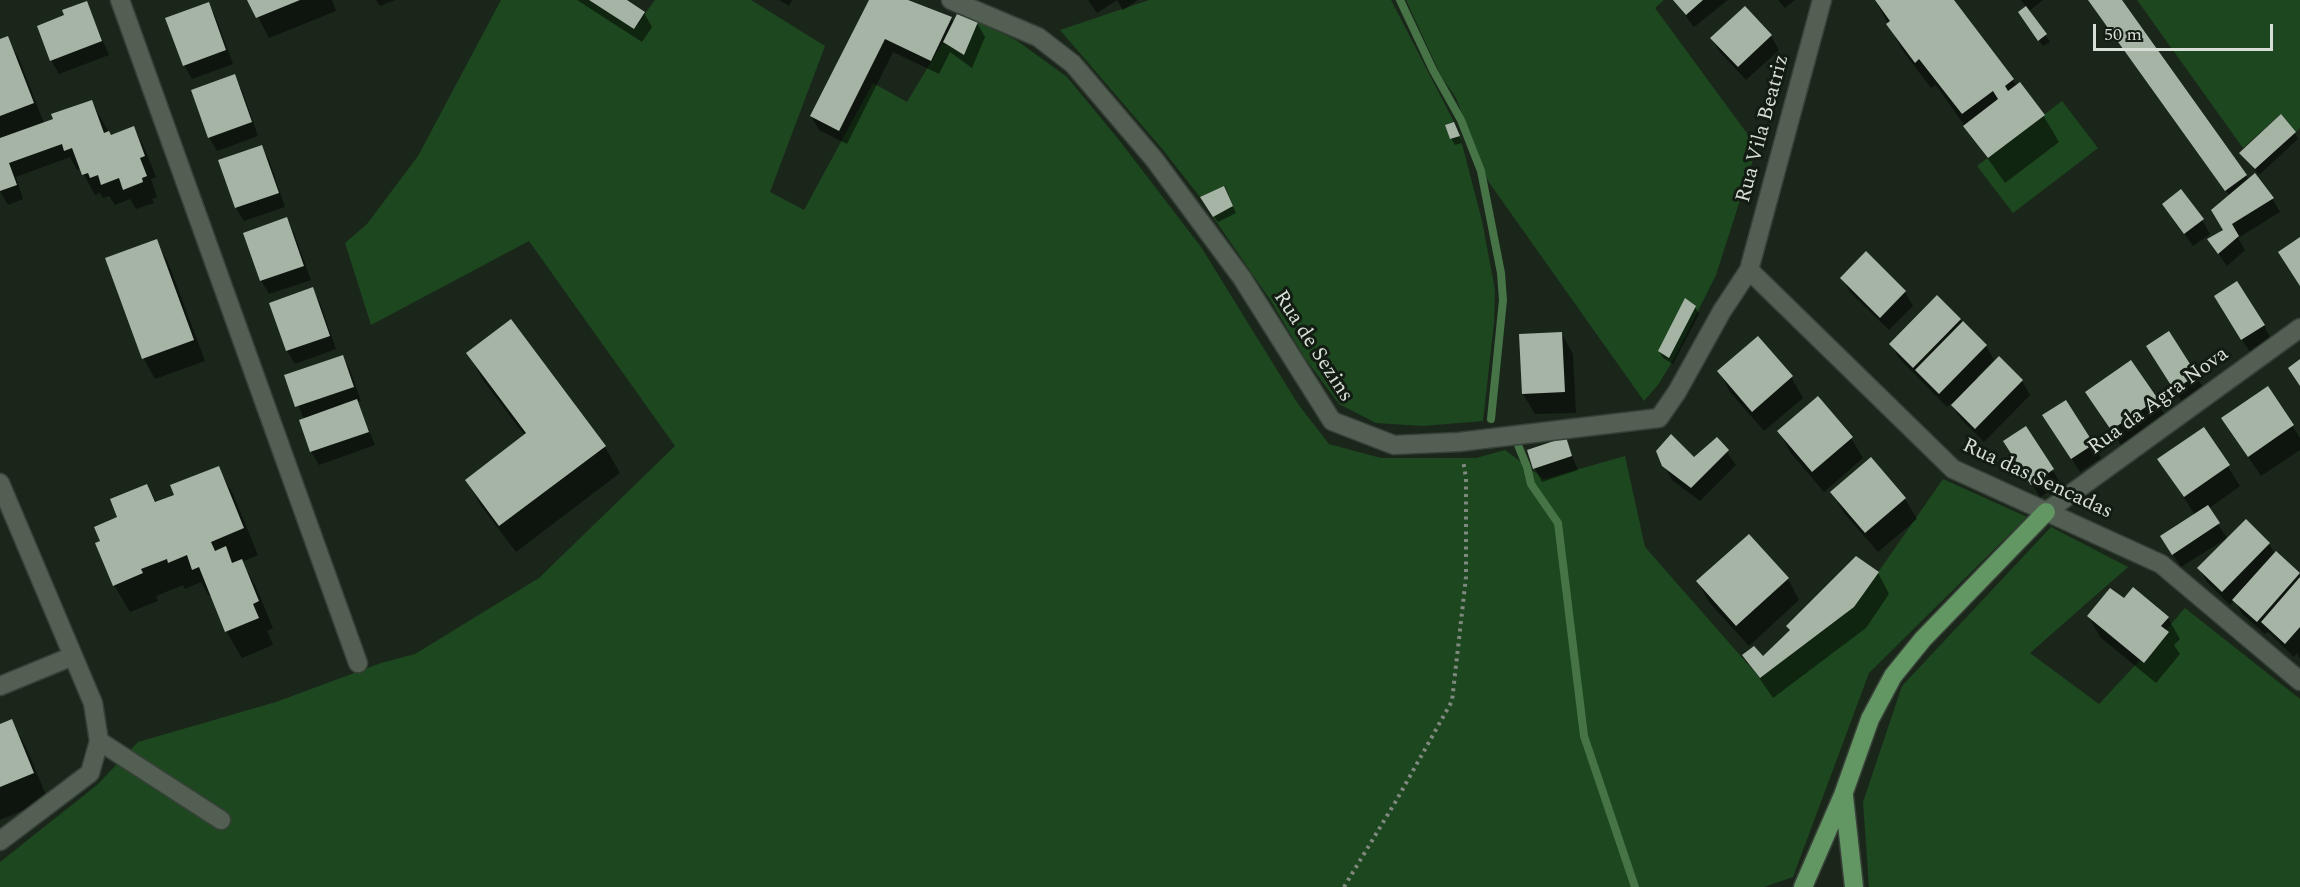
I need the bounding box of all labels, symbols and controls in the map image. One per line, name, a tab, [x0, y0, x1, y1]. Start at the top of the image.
scale bar	[2096, 12, 2276, 50]
text: 50 m	[2104, 21, 2142, 48]
street label: Rua Vila Beatriz	[1732, 52, 1796, 206]
street label: Rua de Sezins	[1267, 286, 1357, 408]
street label: Rua da Agra Nova	[2084, 343, 2234, 461]
street label: Rua das Sencadas	[1958, 434, 2116, 526]

